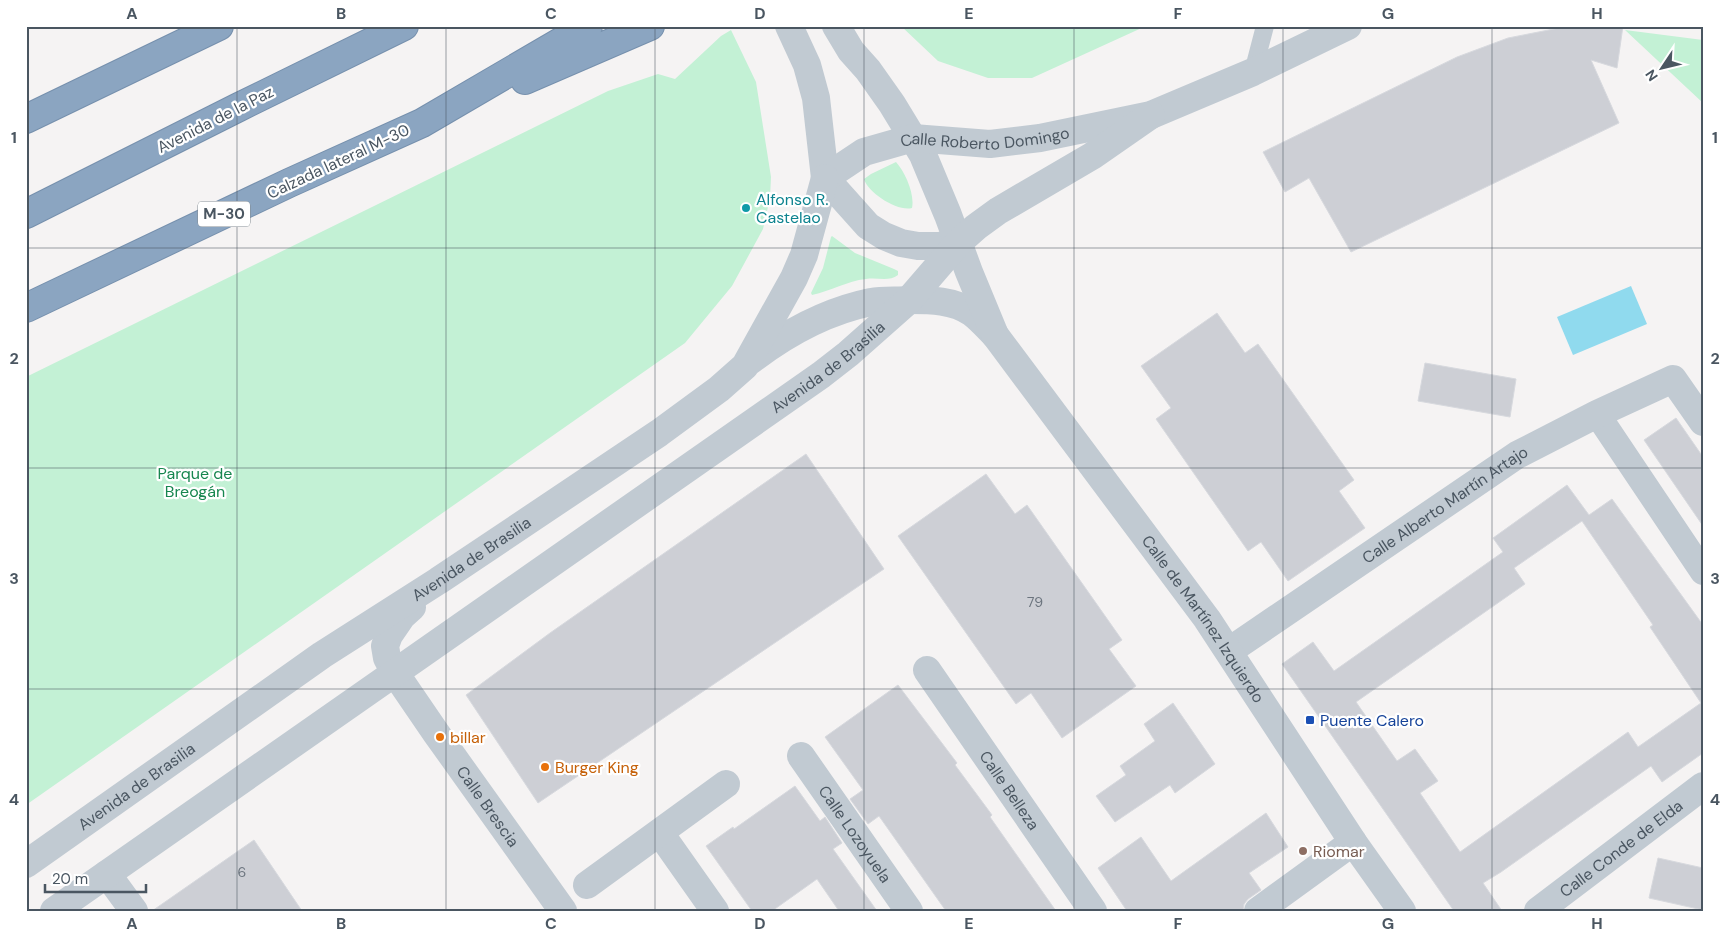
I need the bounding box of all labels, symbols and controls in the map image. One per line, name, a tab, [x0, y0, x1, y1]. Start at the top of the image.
text: A	[126, 3, 138, 24]
text: B	[336, 3, 346, 24]
text: C	[545, 3, 557, 24]
text: D	[754, 3, 766, 24]
text: E	[964, 3, 974, 24]
text: F	[1174, 3, 1183, 24]
text: G	[1382, 3, 1394, 24]
text: H	[1591, 3, 1603, 24]
north arrow	[1636, 42, 1686, 92]
text: N	[1641, 66, 1662, 85]
street label: Avenida de la Paz	[154, 81, 277, 158]
street label: Calzada lateral M-30	[264, 119, 413, 204]
street label: Calle Roberto Domingo	[898, 122, 1071, 155]
text: 1	[11, 127, 17, 148]
text: 1	[1712, 127, 1718, 148]
place label: Alfonso R. Castelao	[756, 189, 828, 228]
road number: M-30	[198, 202, 250, 226]
marker: Alfonso R. Castelao	[740, 202, 752, 214]
street label: Avenida de Brasilia	[767, 316, 889, 418]
text: 2	[9, 348, 19, 369]
text: 2	[1710, 348, 1720, 369]
street label: Calle Alberto Martín Artajo	[1358, 441, 1532, 568]
park label: Parque de Breogán	[158, 463, 232, 502]
street label: Avenida de Brasilia	[408, 512, 535, 606]
street label: Calle de Martínez Izquierdo	[1137, 531, 1269, 707]
text: 3	[9, 568, 19, 589]
text: 3	[1710, 568, 1720, 589]
house number: 79	[1027, 593, 1043, 611]
place label: Puente Calero	[1320, 710, 1424, 731]
marker: Puente Calero	[1304, 714, 1316, 726]
place label: billar	[450, 727, 486, 748]
marker: billar	[434, 731, 446, 743]
street label: Avenida de Brasilia	[74, 738, 199, 835]
street label: Calle Belleza	[975, 747, 1044, 834]
place label: Burger King	[555, 757, 639, 778]
marker: Burger King	[539, 761, 551, 773]
street label: Calle Brescia	[452, 762, 524, 851]
street label: Calle Lozoyuela	[814, 781, 896, 887]
text: 4	[9, 789, 19, 810]
text: 4	[1710, 789, 1720, 810]
street label: Calle Conde de Elda	[1555, 795, 1687, 902]
place label: Riomar	[1313, 841, 1365, 862]
marker: Riomar	[1297, 845, 1309, 857]
scale bar	[45, 862, 146, 894]
house number: 6	[238, 863, 246, 881]
text: 20 m	[52, 869, 88, 889]
text: A	[126, 913, 138, 934]
text: B	[336, 913, 346, 934]
text: C	[545, 913, 557, 934]
text: D	[754, 913, 766, 934]
text: E	[964, 913, 974, 934]
text: F	[1174, 913, 1183, 934]
text: G	[1382, 913, 1394, 934]
text: H	[1591, 913, 1603, 934]

